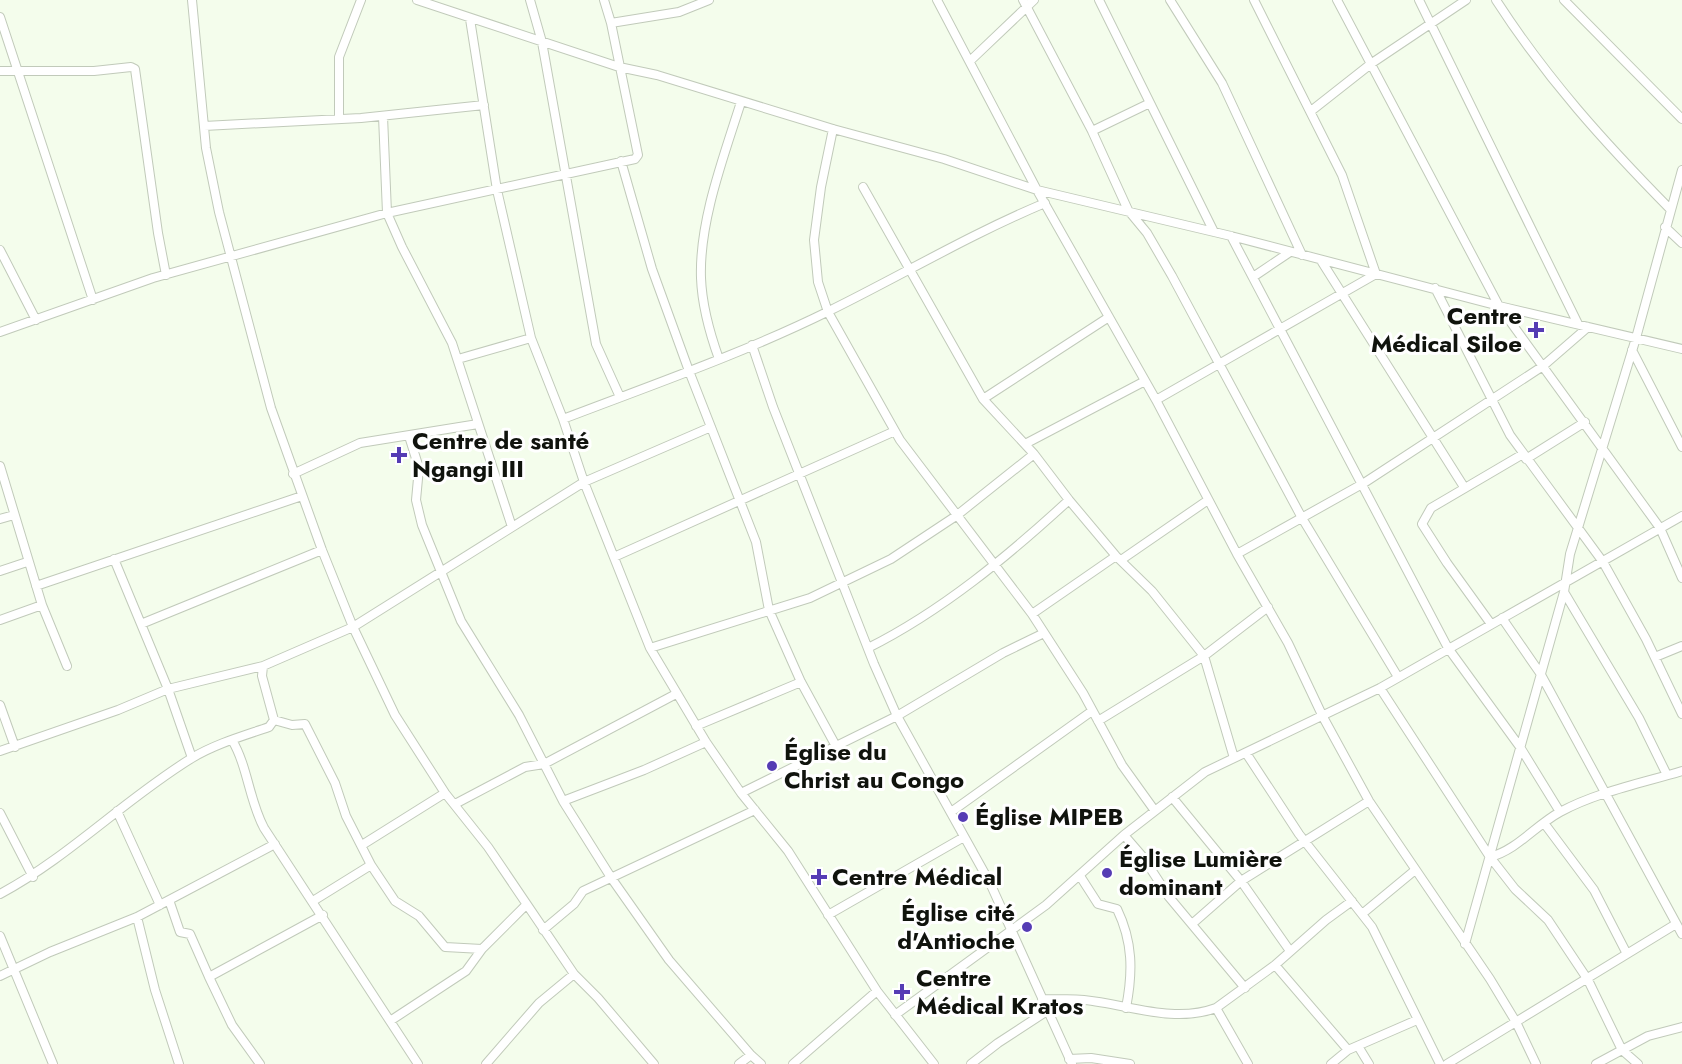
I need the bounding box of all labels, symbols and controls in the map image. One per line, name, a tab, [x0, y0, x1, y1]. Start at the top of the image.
place label: Centre Médical Siloe	[1371, 298, 1522, 361]
marker: Centre Médical Siloe	[1527, 321, 1545, 339]
place label: Centre de santé Ngangi III	[412, 423, 589, 486]
marker: Centre de santé Ngangi III	[390, 446, 408, 464]
place label: Église du Christ au Congo	[784, 734, 964, 797]
marker: Église du Christ au Congo	[765, 759, 779, 773]
place label: Église MIPEB	[975, 799, 1124, 834]
marker: Église MIPEB	[956, 810, 970, 824]
place label: Église Lumière dominant	[1119, 841, 1282, 904]
place label: Centre Médical	[832, 859, 1002, 894]
marker: Église Lumière dominant	[1100, 866, 1114, 880]
marker: Centre Médical	[810, 868, 828, 886]
place label: Église cité d'Antioche	[897, 895, 1015, 958]
marker: Église cité d'Antioche	[1020, 920, 1034, 934]
place label: Centre Médical Kratos	[916, 960, 1083, 1023]
marker: Centre Médical Kratos	[893, 983, 911, 1001]

